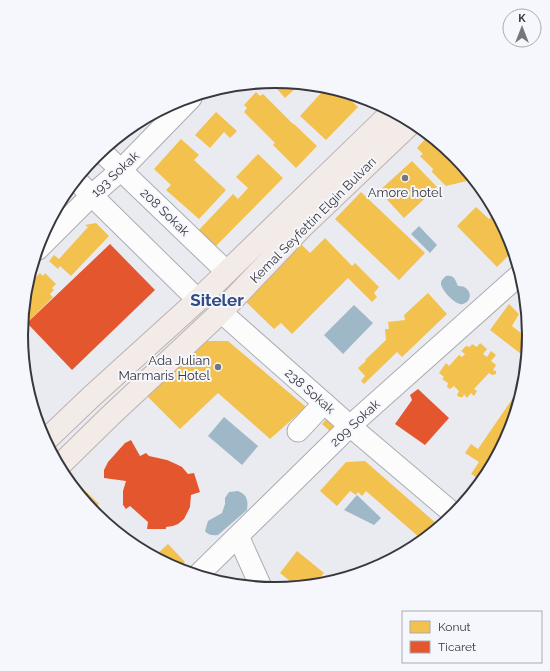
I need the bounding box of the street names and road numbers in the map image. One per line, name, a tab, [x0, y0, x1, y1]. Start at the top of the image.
street label: 193 Sokak	[88, 148, 142, 200]
street label: Kemal Seyfettin Elgin Bulvarı	[247, 154, 379, 286]
street label: 208 Sokak	[137, 185, 193, 239]
street label: 238 Sokak	[282, 365, 338, 417]
street label: 209 Sokak	[327, 396, 383, 450]

